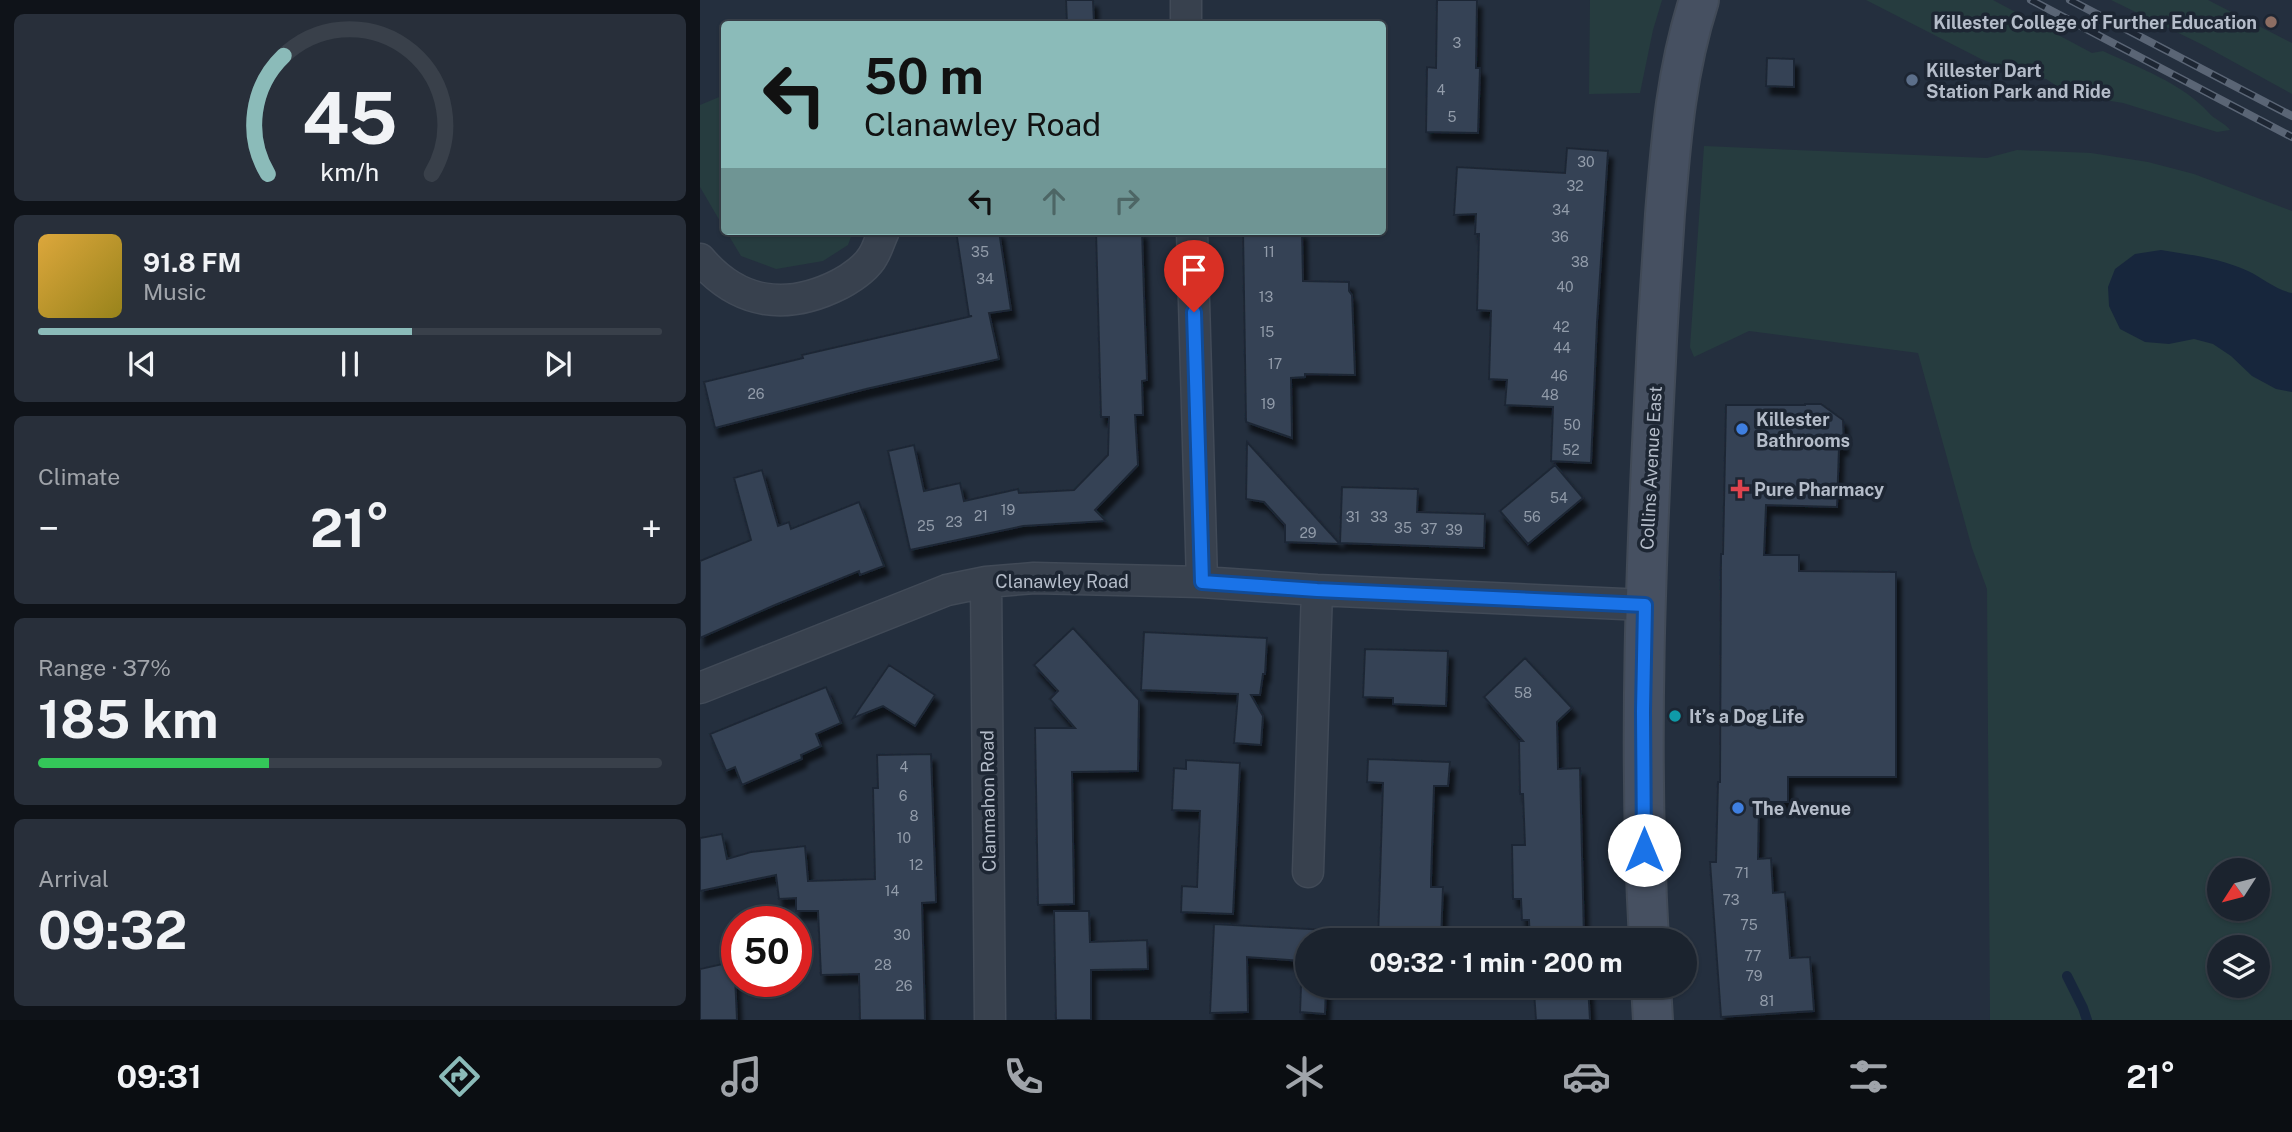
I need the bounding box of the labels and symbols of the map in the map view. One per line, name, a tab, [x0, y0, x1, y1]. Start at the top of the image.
place label: Killester College of Further Education	[1933, 12, 2257, 33]
marker: Killester College of Further Education	[2263, 14, 2279, 30]
house number: 3	[1453, 35, 1462, 51]
place label: Killester Dart Station Park and Ride	[1926, 60, 2111, 102]
marker: Killester Dart Station Park and Ride	[1904, 72, 1920, 88]
house number: 4	[1437, 82, 1446, 98]
house number: 5	[1448, 109, 1457, 125]
house number: 30	[1577, 154, 1595, 170]
house number: 32	[1566, 178, 1584, 194]
house number: 34	[1552, 202, 1570, 218]
house number: 36	[1551, 229, 1569, 245]
pin	[1164, 240, 1224, 312]
house number: 35	[971, 244, 989, 260]
house number: 11	[1263, 244, 1275, 260]
house number: 38	[1571, 254, 1589, 270]
house number: 34	[976, 271, 994, 287]
house number: 40	[1556, 279, 1574, 295]
house number: 13	[1259, 289, 1273, 305]
house number: 42	[1552, 319, 1570, 335]
house number: 15	[1260, 324, 1274, 340]
house number: 44	[1553, 340, 1571, 356]
house number: 17	[1268, 356, 1282, 372]
house number: 46	[1550, 368, 1568, 384]
street label: Collins Avenue East	[1636, 385, 1666, 551]
house number: 26	[747, 386, 765, 402]
house number: 48	[1541, 387, 1559, 403]
house number: 19	[1261, 396, 1275, 412]
place label: Killester Bathrooms	[1756, 409, 1850, 451]
house number: 50	[1563, 417, 1581, 433]
marker: Killester Bathrooms	[1734, 421, 1750, 437]
house number: 52	[1562, 442, 1580, 458]
place label: Pure Pharmacy	[1754, 479, 1884, 500]
marker: Pure Pharmacy	[1732, 481, 1748, 497]
house number: 54	[1550, 490, 1568, 506]
house number: 19	[1001, 502, 1015, 518]
house number: 21	[974, 508, 988, 524]
house number: 31	[1346, 509, 1360, 525]
house number: 33	[1370, 509, 1388, 525]
house number: 56	[1523, 509, 1541, 525]
house number: 23	[945, 514, 963, 530]
house number: 25	[917, 518, 935, 534]
house number: 35	[1394, 520, 1412, 536]
house number: 37	[1421, 521, 1437, 537]
house number: 39	[1445, 522, 1463, 538]
house number: 29	[1299, 525, 1317, 541]
street label: Clanawley Road	[995, 571, 1129, 592]
house number: 58	[1514, 685, 1532, 701]
place label: It’s a Dog Life	[1689, 706, 1804, 727]
marker: It’s a Dog Life	[1667, 708, 1683, 724]
street label: Clanmahon Road	[976, 730, 1000, 872]
house number: 4	[900, 759, 909, 775]
house number: 6	[899, 788, 908, 804]
place label: The Avenue	[1752, 798, 1851, 819]
marker: The Avenue	[1730, 800, 1746, 816]
house number: 8	[909, 808, 919, 824]
position arrow	[1607, 813, 1681, 887]
house number: 10	[897, 830, 911, 846]
house number: 12	[909, 857, 923, 873]
north arrow	[2207, 858, 2270, 920]
house number: 71	[1735, 865, 1749, 881]
house number: 14	[885, 883, 899, 899]
house number: 73	[1723, 892, 1740, 908]
speed limit sign: 50	[721, 906, 812, 997]
house number: 75	[1740, 917, 1758, 933]
house number: 30	[893, 927, 911, 943]
house number: 77	[1745, 948, 1762, 964]
house number: 28	[874, 957, 892, 973]
house number: 79	[1746, 968, 1763, 984]
house number: 26	[895, 978, 913, 994]
house number: 81	[1760, 993, 1774, 1009]

